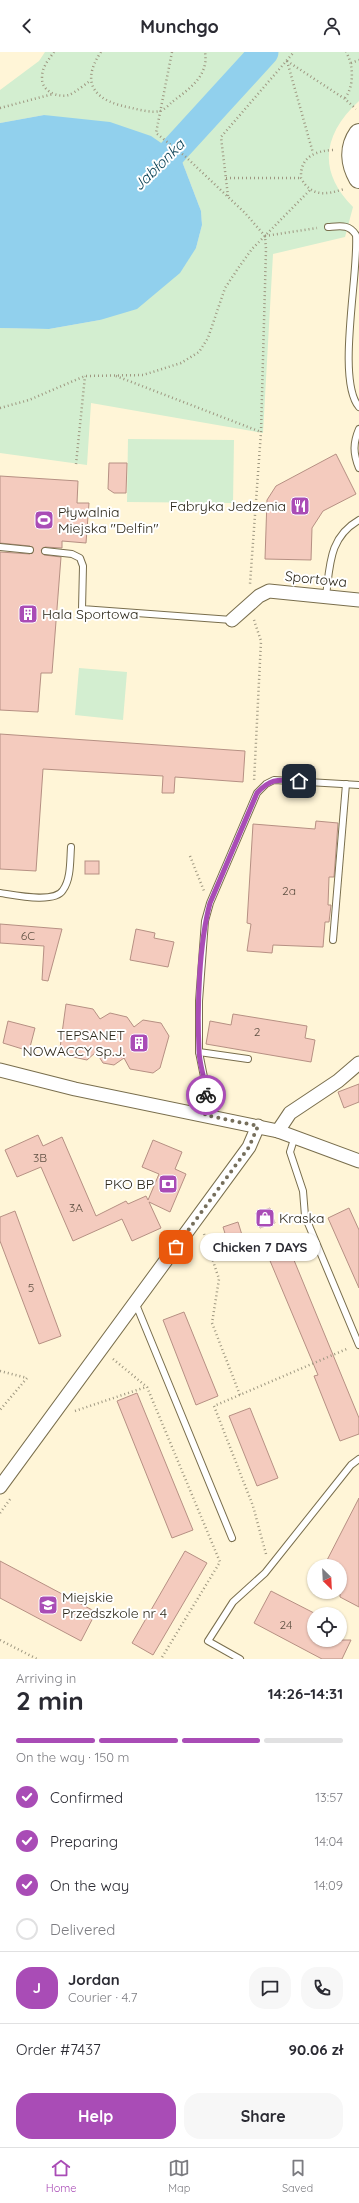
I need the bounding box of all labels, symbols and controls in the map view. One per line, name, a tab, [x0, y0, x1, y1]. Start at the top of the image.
icon: back	[16, 15, 38, 37]
text: Munchgo	[140, 15, 219, 38]
icon: person	[321, 15, 343, 37]
water label: Jabłonka	[129, 134, 189, 194]
restaurant icon: Fabryka Jedzenia	[289, 495, 311, 517]
place label: Fabryka Jedzenia	[170, 497, 286, 515]
place label: Pływalnia Miejska "Delfin"	[58, 503, 159, 537]
sports icon: Pływalnia Miejska "Delfin"	[33, 509, 55, 531]
street label: Sportowa	[284, 567, 348, 591]
building icon: Hala Sportowa	[17, 603, 39, 625]
place label: Hala Sportowa	[42, 605, 139, 623]
pin	[282, 764, 316, 798]
icon: home	[288, 770, 310, 792]
house number: 2a	[282, 883, 296, 898]
house number: 6C	[21, 928, 35, 943]
house number: 2	[254, 1024, 261, 1039]
place label: TEPSANET NOWACCY Sp.J.	[23, 1026, 125, 1060]
building icon: TEPSANET NOWACCY Sp.J.	[128, 1032, 150, 1054]
courier	[186, 1075, 226, 1115]
icon: bike	[195, 1084, 217, 1106]
house number: 3B	[33, 1150, 47, 1165]
bank icon: PKO BP	[157, 1173, 179, 1195]
place label: PKO BP	[105, 1175, 154, 1193]
house number: 3A	[69, 1200, 83, 1215]
shop icon: Kraska	[254, 1207, 276, 1229]
place label: Kraska	[279, 1209, 325, 1227]
pin	[159, 1230, 193, 1264]
callout: Chicken 7 DAYS	[200, 1233, 320, 1261]
icon: bag	[165, 1236, 187, 1258]
text: Chicken 7 DAYS	[213, 1239, 307, 1255]
house number: 5	[28, 1280, 34, 1295]
north arrow	[307, 1559, 347, 1599]
map controls	[307, 1559, 347, 1647]
place label: Miejskie Przedszkole nr 4	[62, 1588, 167, 1622]
school or university icon: Miejskie Przedszkole nr 4	[37, 1594, 59, 1616]
button: locate	[307, 1607, 347, 1647]
house number: 24	[280, 1617, 292, 1632]
text: Arriving in	[16, 1670, 76, 1686]
text: 2 min	[16, 1684, 84, 1717]
text: 14:26–14:31	[268, 1684, 343, 1703]
text: On the way · 150 m	[16, 1749, 129, 1765]
icon: check	[16, 1786, 38, 1808]
text: Confirmed	[50, 1788, 123, 1807]
text: 13:57	[315, 1789, 343, 1805]
icon: check	[16, 1830, 38, 1852]
text: Preparing	[50, 1832, 118, 1851]
text: 14:04	[315, 1833, 343, 1849]
icon: check	[16, 1874, 38, 1896]
text: On the way	[50, 1876, 129, 1895]
text: 14:09	[314, 1877, 343, 1893]
text: Delivered	[50, 1920, 115, 1939]
button: chat	[249, 1967, 291, 2009]
button: phone	[301, 1967, 343, 2009]
text: Jordan	[68, 1970, 120, 1989]
text: J	[33, 1978, 41, 1997]
text: Courier · 4.7	[68, 1989, 137, 2005]
text: Order #7437	[16, 2040, 101, 2059]
text: 90.06 zł	[289, 2040, 343, 2059]
button: Help	[16, 2093, 176, 2139]
button: Share	[184, 2093, 343, 2139]
tab: Home	[46, 2157, 77, 2195]
tab: Map	[168, 2157, 190, 2195]
tab: Saved	[282, 2157, 313, 2195]

